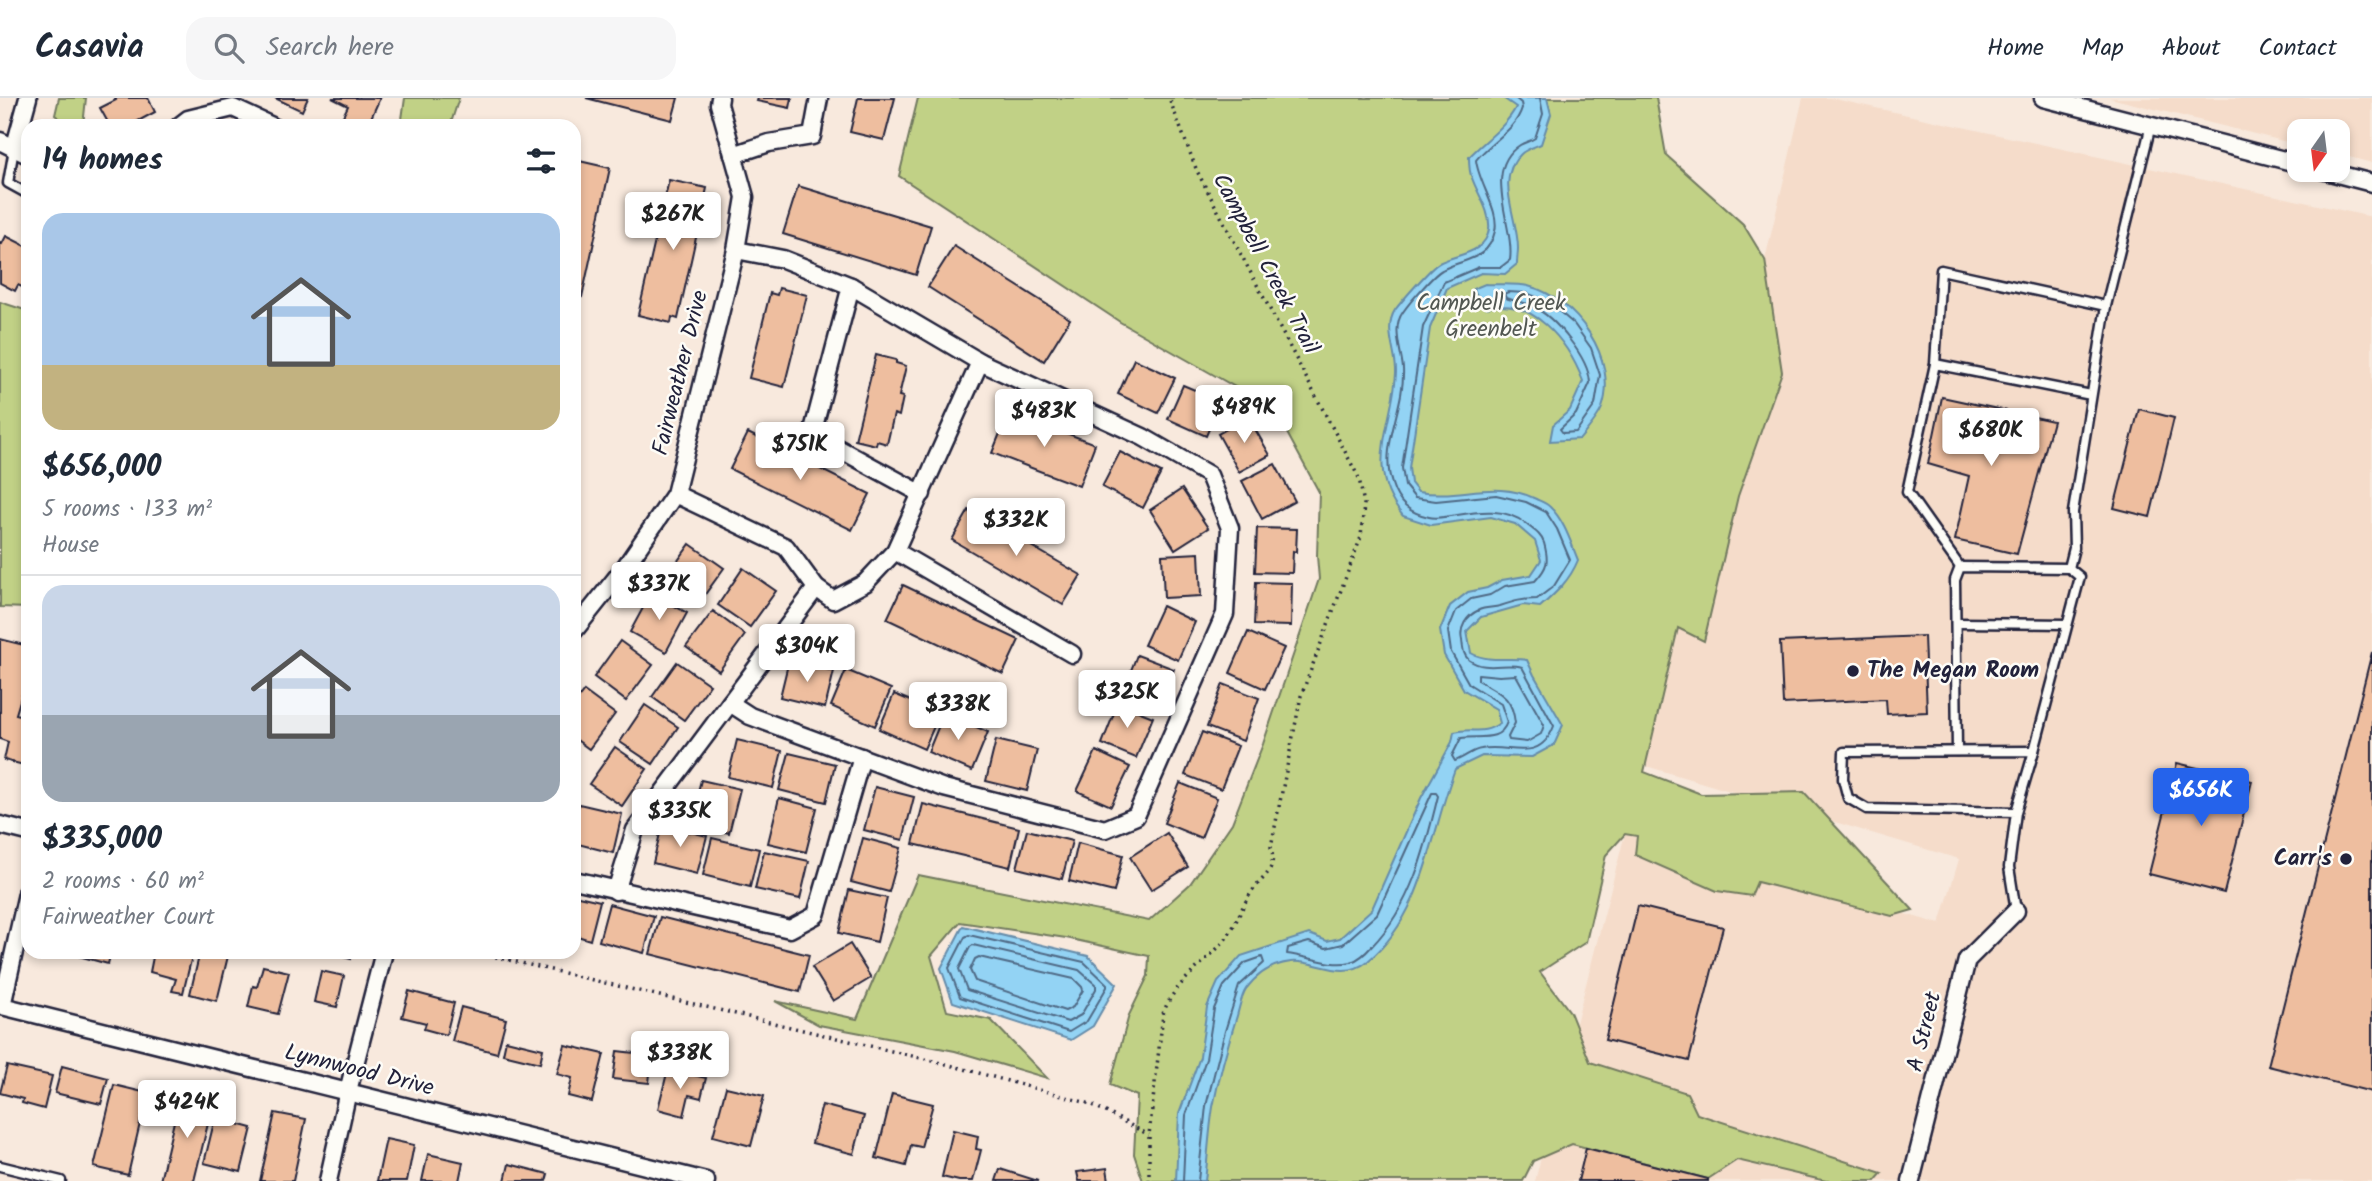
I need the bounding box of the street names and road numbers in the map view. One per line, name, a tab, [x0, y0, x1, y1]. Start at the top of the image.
street label: Campbell Creek Trail	[1202, 167, 1328, 361]
street label: Fairweather Drive	[643, 287, 719, 459]
street label: A Street	[1898, 987, 1953, 1076]
street label: Lynnwood Drive	[280, 1035, 438, 1107]

